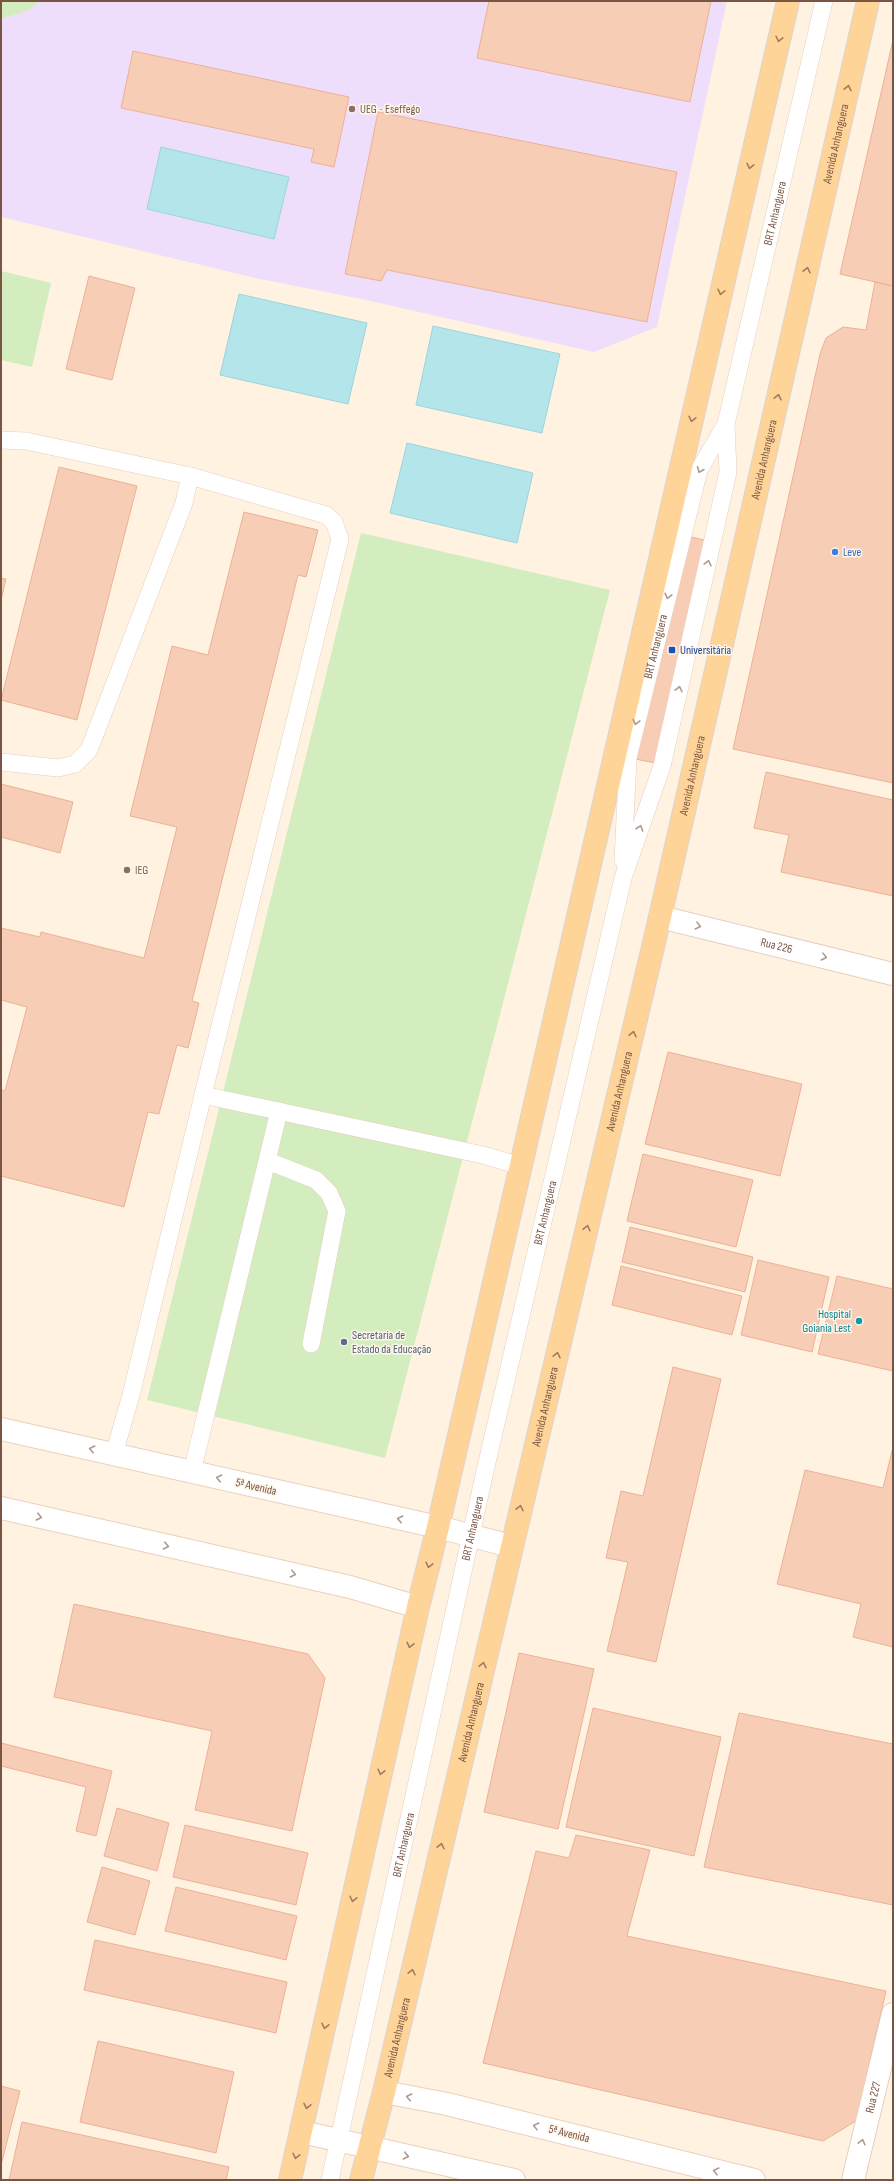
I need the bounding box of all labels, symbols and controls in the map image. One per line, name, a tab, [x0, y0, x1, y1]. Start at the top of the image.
one-way arrow	[776, 36, 784, 42]
one-way arrow	[843, 85, 851, 92]
place label: UEG - Eseffego	[360, 102, 420, 117]
street label: Avenida Anhanguera	[819, 102, 852, 186]
marker: UEG - Eseffego	[347, 104, 357, 114]
one-way arrow	[747, 163, 755, 169]
street label: BRT Anhanguera	[760, 179, 790, 247]
one-way arrow	[802, 267, 810, 273]
one-way arrow	[718, 289, 726, 296]
one-way arrow	[773, 393, 781, 400]
one-way arrow	[689, 416, 697, 422]
street label: Avenida Anhanguera	[747, 418, 780, 502]
one-way arrow	[697, 466, 705, 474]
place label: Leve	[843, 545, 862, 560]
marker: Leve	[830, 547, 840, 557]
one-way arrow	[703, 559, 711, 566]
one-way arrow	[664, 593, 672, 599]
street label: BRT Anhanguera	[640, 613, 671, 680]
place label: Universitária	[680, 643, 731, 658]
marker: Universitária	[667, 645, 677, 655]
one-way arrow	[675, 686, 683, 693]
one-way arrow	[633, 719, 641, 725]
street label: Avenida Anhanguera	[676, 734, 709, 818]
one-way arrow	[635, 824, 644, 831]
place label: IEG	[135, 863, 148, 878]
marker: IEG	[122, 865, 132, 875]
one-way arrow	[695, 922, 701, 930]
street label: Rua 226	[759, 934, 794, 957]
one-way arrow	[821, 953, 827, 961]
one-way arrow	[628, 1030, 636, 1037]
street label: Avenida Anhanguera	[602, 1050, 636, 1133]
street label: BRT Anhanguera	[530, 1179, 560, 1246]
one-way arrow	[582, 1225, 590, 1231]
place label: Hospital Goiania Lest	[802, 1307, 851, 1336]
marker: Hospital Goiania Lest	[854, 1316, 864, 1326]
place label: Secretaria de Estado da Educação	[352, 1328, 431, 1357]
marker: Secretaria de Estado da Educação	[339, 1337, 349, 1347]
one-way arrow	[552, 1352, 560, 1358]
street label: Avenida Anhanguera	[528, 1365, 562, 1449]
one-way arrow	[89, 1446, 95, 1454]
one-way arrow	[216, 1475, 222, 1483]
street label: 5ª Avenida	[234, 1475, 278, 1499]
street label: BRT Anhanguera	[458, 1494, 487, 1562]
one-way arrow	[516, 1505, 524, 1512]
one-way arrow	[36, 1512, 42, 1520]
one-way arrow	[397, 1515, 403, 1523]
one-way arrow	[163, 1541, 169, 1549]
one-way arrow	[425, 1562, 433, 1568]
one-way arrow	[289, 1570, 296, 1578]
one-way arrow	[406, 1642, 414, 1648]
one-way arrow	[479, 1661, 487, 1668]
street label: Avenida Anhanguera	[454, 1680, 488, 1764]
one-way arrow	[378, 1769, 386, 1775]
street label: BRT Anhanguera	[389, 1811, 418, 1879]
one-way arrow	[436, 1843, 445, 1850]
one-way arrow	[350, 1896, 358, 1902]
one-way arrow	[407, 1969, 415, 1976]
street label: Avenida Anhanguera	[380, 1996, 413, 2080]
one-way arrow	[322, 2023, 330, 2029]
street label: Rua 227	[862, 2080, 884, 2115]
one-way arrow	[406, 2093, 412, 2102]
one-way arrow	[304, 2103, 312, 2110]
one-way arrow	[533, 2122, 540, 2131]
street label: 5ª Avenida	[547, 2122, 591, 2146]
one-way arrow	[857, 2139, 866, 2146]
one-way arrow	[403, 2151, 409, 2159]
one-way arrow	[292, 2152, 301, 2159]
one-way arrow	[713, 2167, 720, 2175]

